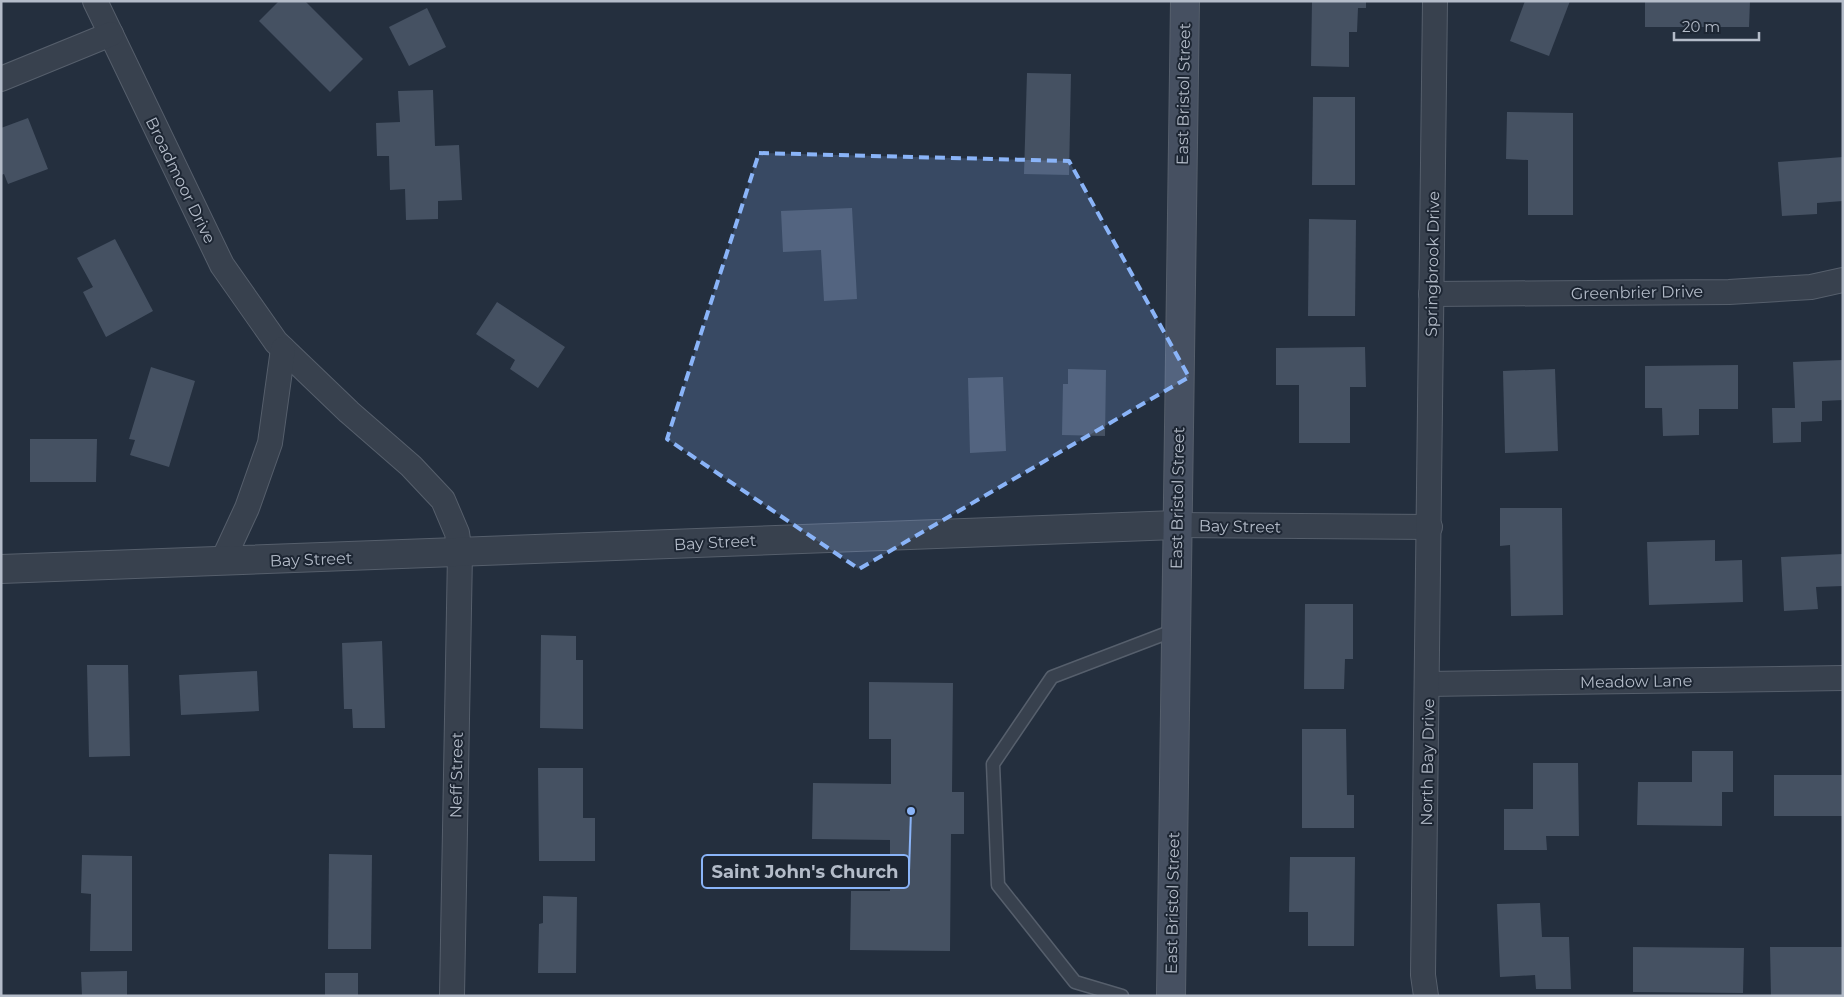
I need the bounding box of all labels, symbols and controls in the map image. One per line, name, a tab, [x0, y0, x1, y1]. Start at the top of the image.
scale bar	[1674, 10, 1759, 42]
text: 20 m	[1682, 17, 1720, 36]
street label: East Bristol Street	[1173, 22, 1194, 165]
street label: Broadmoor Drive	[142, 114, 219, 246]
street label: Springbrook Drive	[1422, 191, 1443, 337]
street label: Greenbrier Drive	[1571, 282, 1703, 303]
street label: East Bristol Street	[1167, 426, 1188, 569]
street label: Bay Street	[1199, 516, 1282, 537]
street label: Bay Street	[673, 531, 757, 554]
street label: Bay Street	[269, 549, 353, 570]
street label: Meadow Lane	[1580, 671, 1692, 692]
street label: North Bay Drive	[1417, 698, 1438, 826]
street label: Neff Street	[446, 731, 467, 818]
street label: East Bristol Street	[1162, 831, 1183, 974]
callout: Saint John's Church	[702, 855, 909, 888]
text: Saint John's Church	[711, 861, 899, 883]

